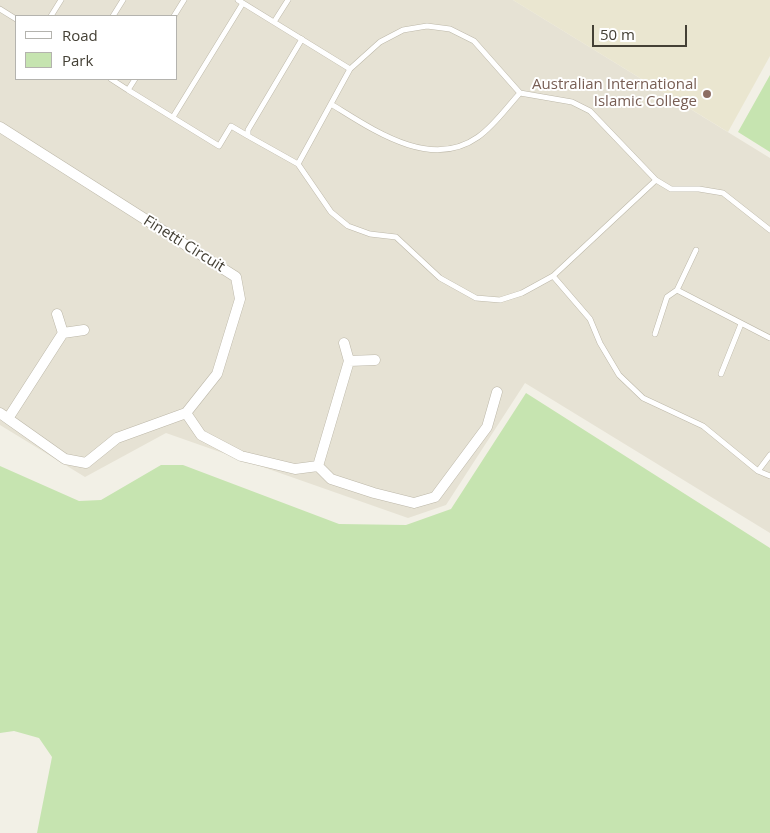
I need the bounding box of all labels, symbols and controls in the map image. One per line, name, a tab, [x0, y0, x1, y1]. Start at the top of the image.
legend	[15, 15, 178, 80]
scale bar	[595, 15, 690, 47]
text: 50 m	[600, 24, 635, 44]
text: Road	[62, 25, 98, 45]
text: Park	[62, 50, 93, 70]
place label: Australian International Islamic College	[532, 76, 697, 111]
marker: Australian International Islamic College	[701, 88, 713, 100]
street label: Finetti Circuit	[140, 212, 228, 276]

